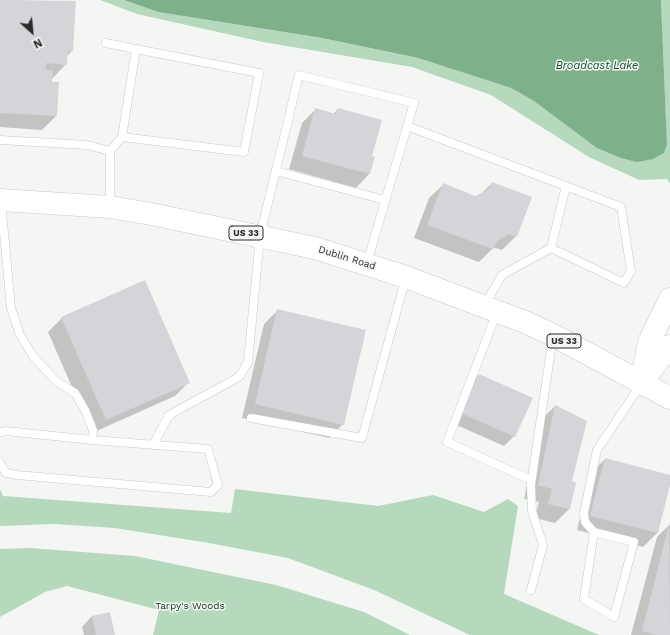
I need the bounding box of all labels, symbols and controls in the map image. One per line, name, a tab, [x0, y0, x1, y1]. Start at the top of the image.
north arrow	[12, 12, 52, 52]
text: N	[31, 35, 44, 51]
water label: Broadcast Lake	[556, 59, 638, 73]
road number: US 33	[229, 226, 263, 240]
street label: Dublin Road	[317, 244, 377, 272]
road number: US 33	[547, 334, 581, 348]
park label: Tarpy's Woods	[155, 600, 225, 612]

